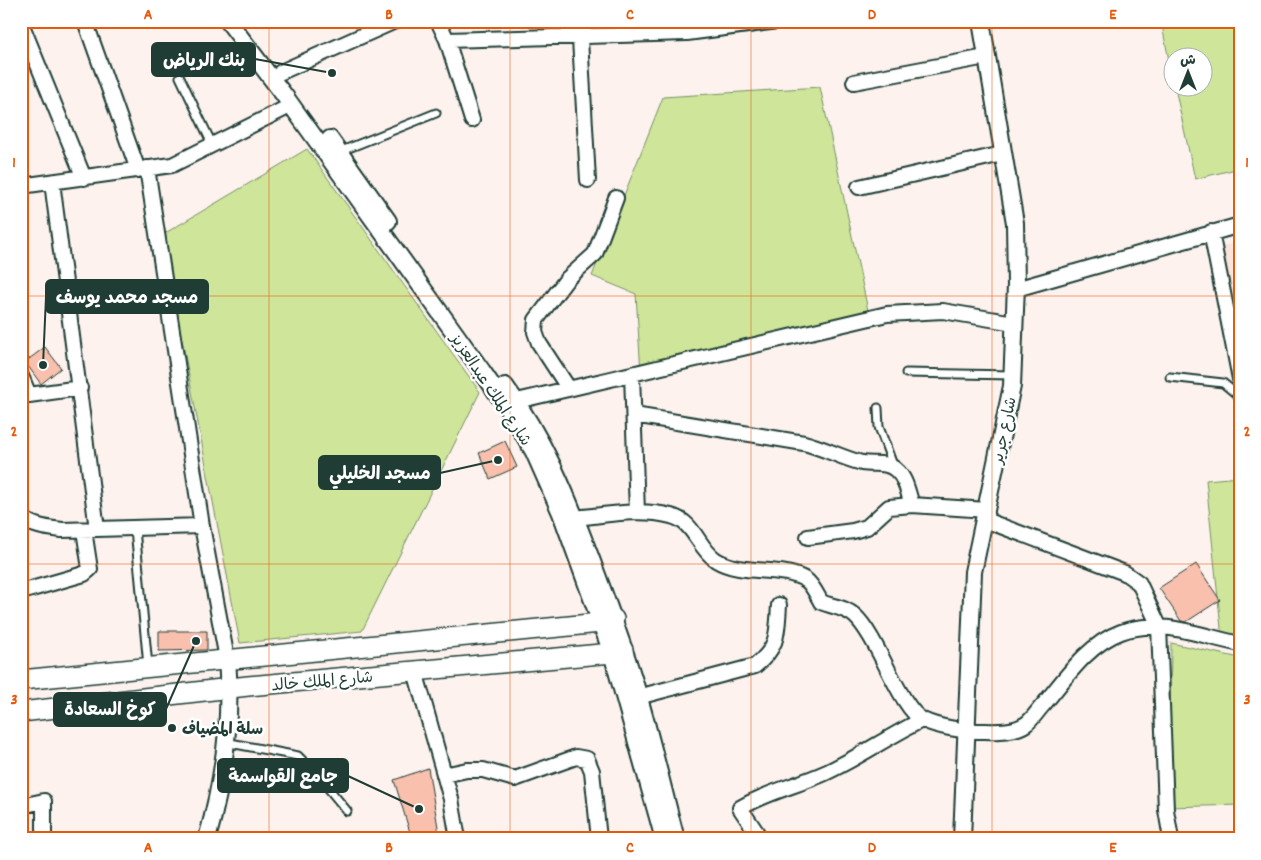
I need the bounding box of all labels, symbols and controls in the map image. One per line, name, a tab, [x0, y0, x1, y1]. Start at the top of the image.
text: A	[144, 4, 153, 27]
text: B	[385, 4, 393, 27]
text: C	[626, 4, 634, 27]
text: D	[868, 4, 877, 27]
text: E	[1109, 4, 1117, 27]
callout: بنك الرياض	[152, 43, 255, 76]
north arrow	[1164, 48, 1214, 98]
text: بنك الرياض	[163, 50, 245, 75]
text: ش	[1180, 51, 1196, 71]
text: 1	[12, 152, 16, 175]
text: 1	[1245, 152, 1249, 175]
callout: مسجد محمد يوسف	[46, 280, 208, 313]
text: مسجد محمد يوسف	[56, 287, 198, 312]
street label: شارع الملك عبدالعزيز	[443, 328, 536, 451]
street label: شارع جرير	[987, 395, 1024, 468]
text: 2	[11, 421, 18, 444]
text: 2	[1244, 421, 1251, 444]
callout: مسجد الخليلي	[319, 456, 440, 489]
text: مسجد الخليلي	[329, 463, 431, 489]
street label: شارع الملك خالد	[270, 667, 374, 698]
text: 3	[10, 689, 18, 712]
text: 3	[1243, 689, 1251, 712]
callout: كوخ السعادة	[54, 693, 166, 726]
text: كوخ السعادة	[64, 699, 156, 724]
place label: سلة المضياف	[182, 719, 263, 742]
marker: سلة المضياف	[166, 722, 178, 734]
callout: جامع القواسمة	[218, 759, 348, 792]
text: جامع القواسمة	[228, 766, 338, 791]
text: A	[144, 837, 153, 860]
text: B	[385, 837, 393, 860]
text: C	[626, 837, 634, 860]
text: D	[868, 837, 877, 860]
text: E	[1109, 837, 1117, 860]

